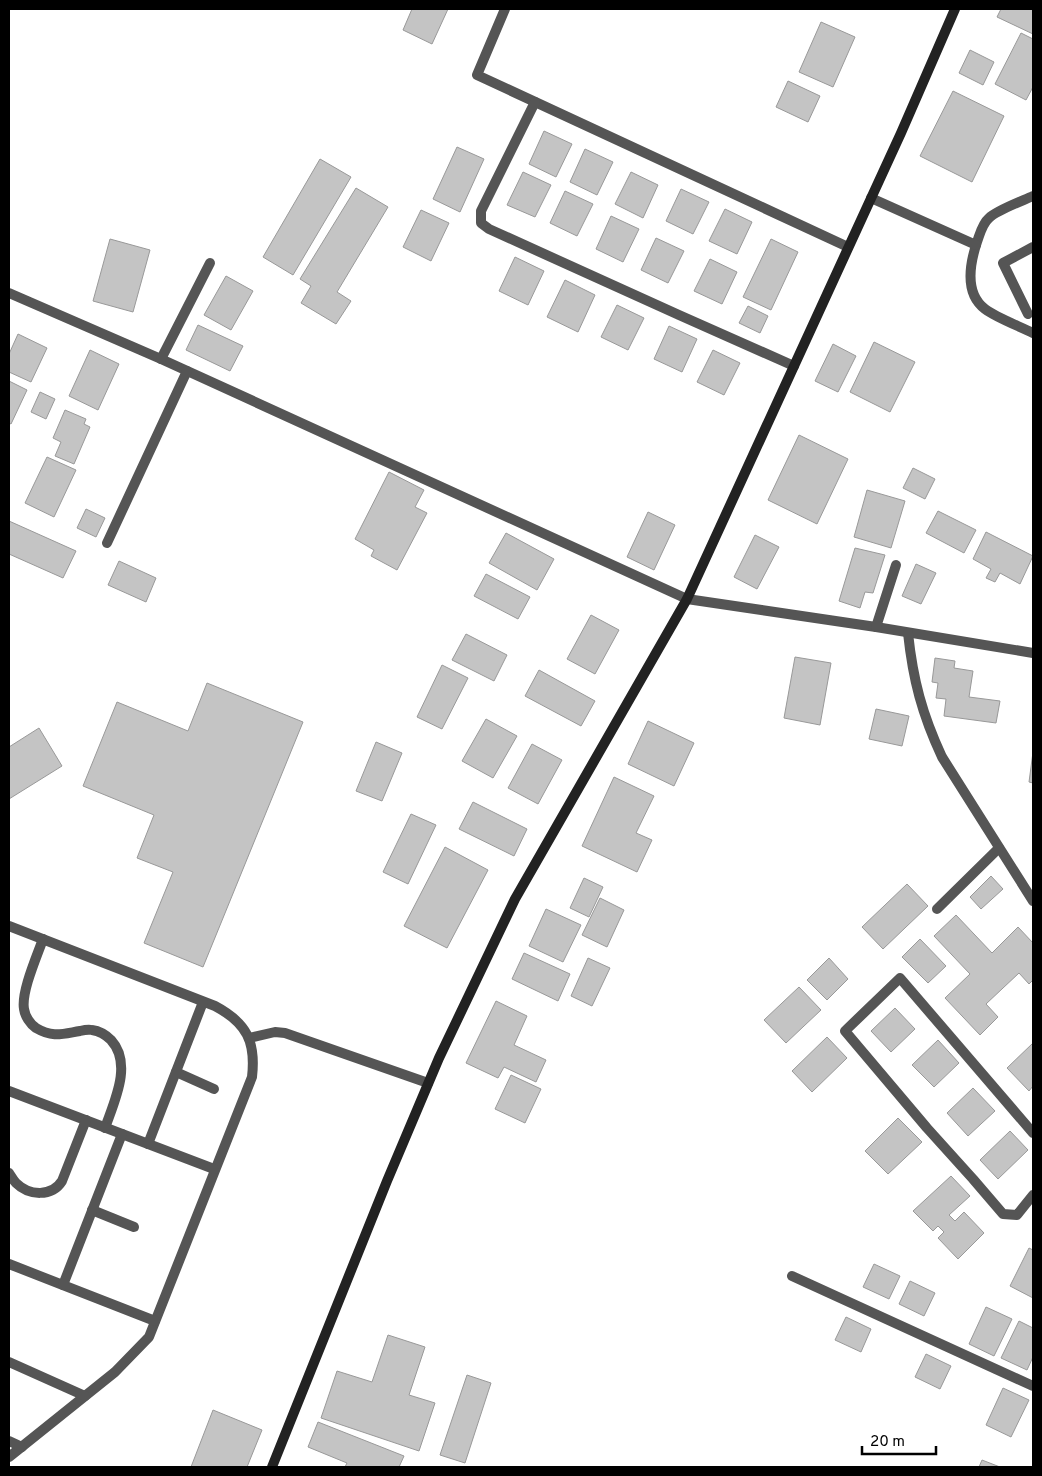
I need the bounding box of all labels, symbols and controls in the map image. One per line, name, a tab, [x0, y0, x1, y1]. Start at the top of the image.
scale bar	[862, 1424, 936, 1456]
text: 20 m	[870, 1433, 905, 1452]

